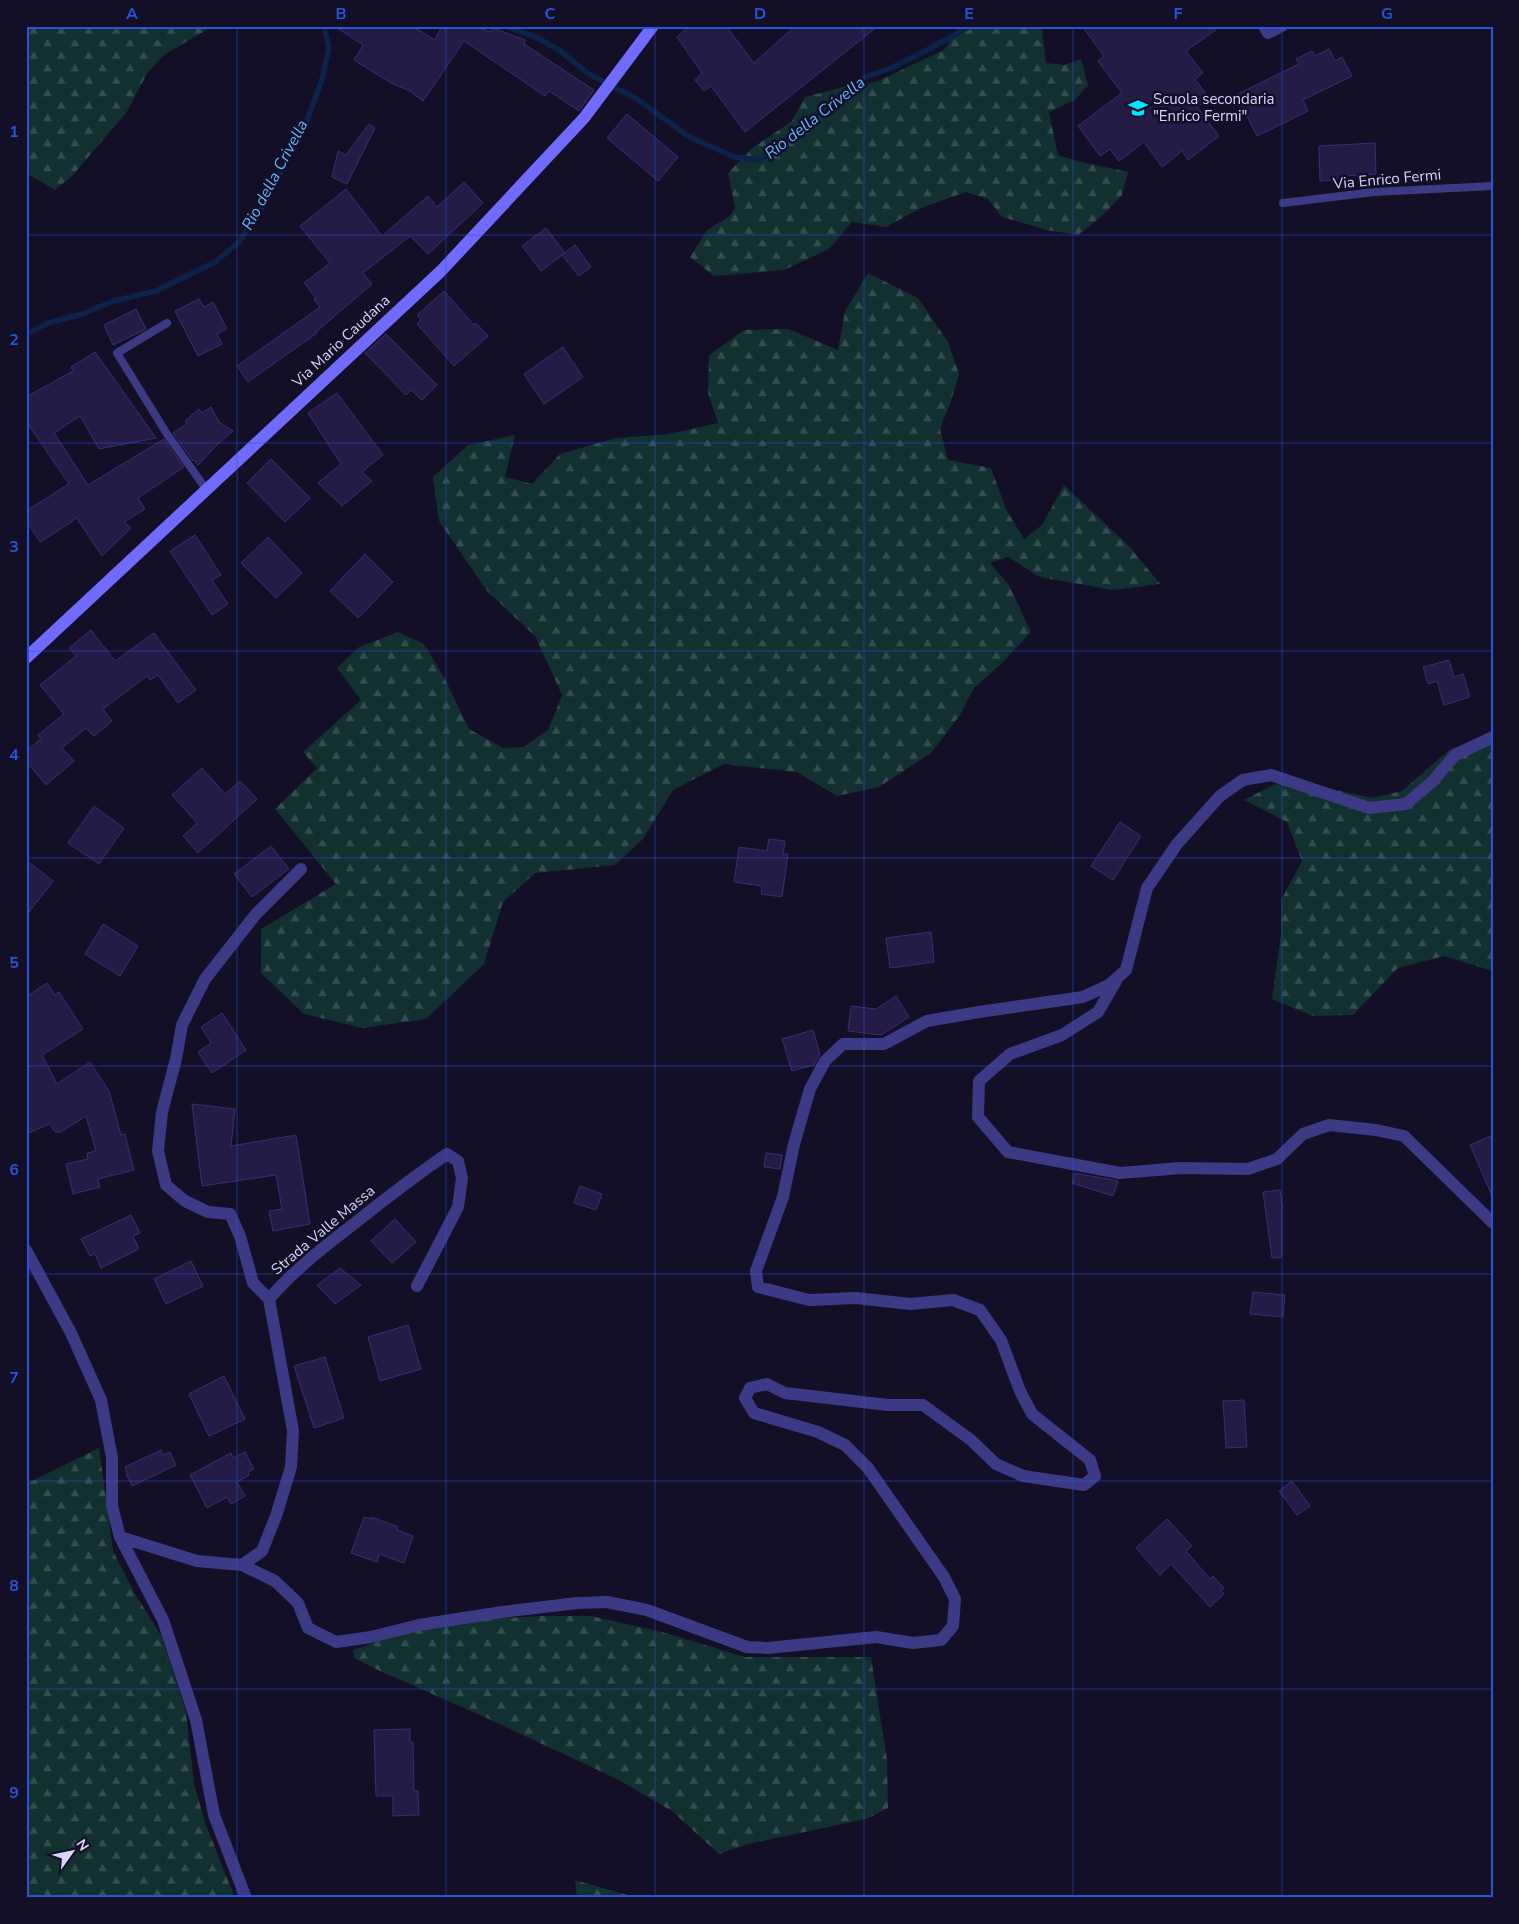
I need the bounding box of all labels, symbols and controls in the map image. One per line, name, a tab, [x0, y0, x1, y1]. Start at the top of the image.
text: A	[126, 3, 138, 25]
text: B	[335, 3, 347, 25]
text: C	[545, 3, 556, 25]
text: D	[754, 3, 766, 25]
text: E	[964, 3, 974, 25]
text: F	[1174, 3, 1183, 25]
text: G	[1381, 3, 1393, 25]
water label: Rio della Crivella	[760, 72, 870, 164]
place label: Scuola secondaria "Enrico Fermi"	[1153, 89, 1275, 126]
school or university icon: Scuola secondaria "Enrico Fermi"	[1127, 97, 1149, 119]
water label: Rio della Crivella	[237, 116, 313, 234]
text: 1	[9, 121, 19, 143]
street label: Via Enrico Fermi	[1331, 164, 1442, 194]
street label: Via Mario Caudana	[287, 290, 394, 392]
text: 2	[9, 329, 19, 351]
text: 3	[9, 536, 19, 558]
text: 4	[9, 744, 19, 766]
text: 5	[9, 952, 19, 974]
text: 6	[9, 1159, 19, 1181]
street label: Strada Valle Massa	[267, 1181, 379, 1279]
text: 7	[9, 1367, 19, 1389]
text: 8	[9, 1575, 19, 1597]
text: 9	[9, 1782, 19, 1804]
north arrow	[48, 1826, 98, 1876]
text: N	[72, 1836, 93, 1855]

